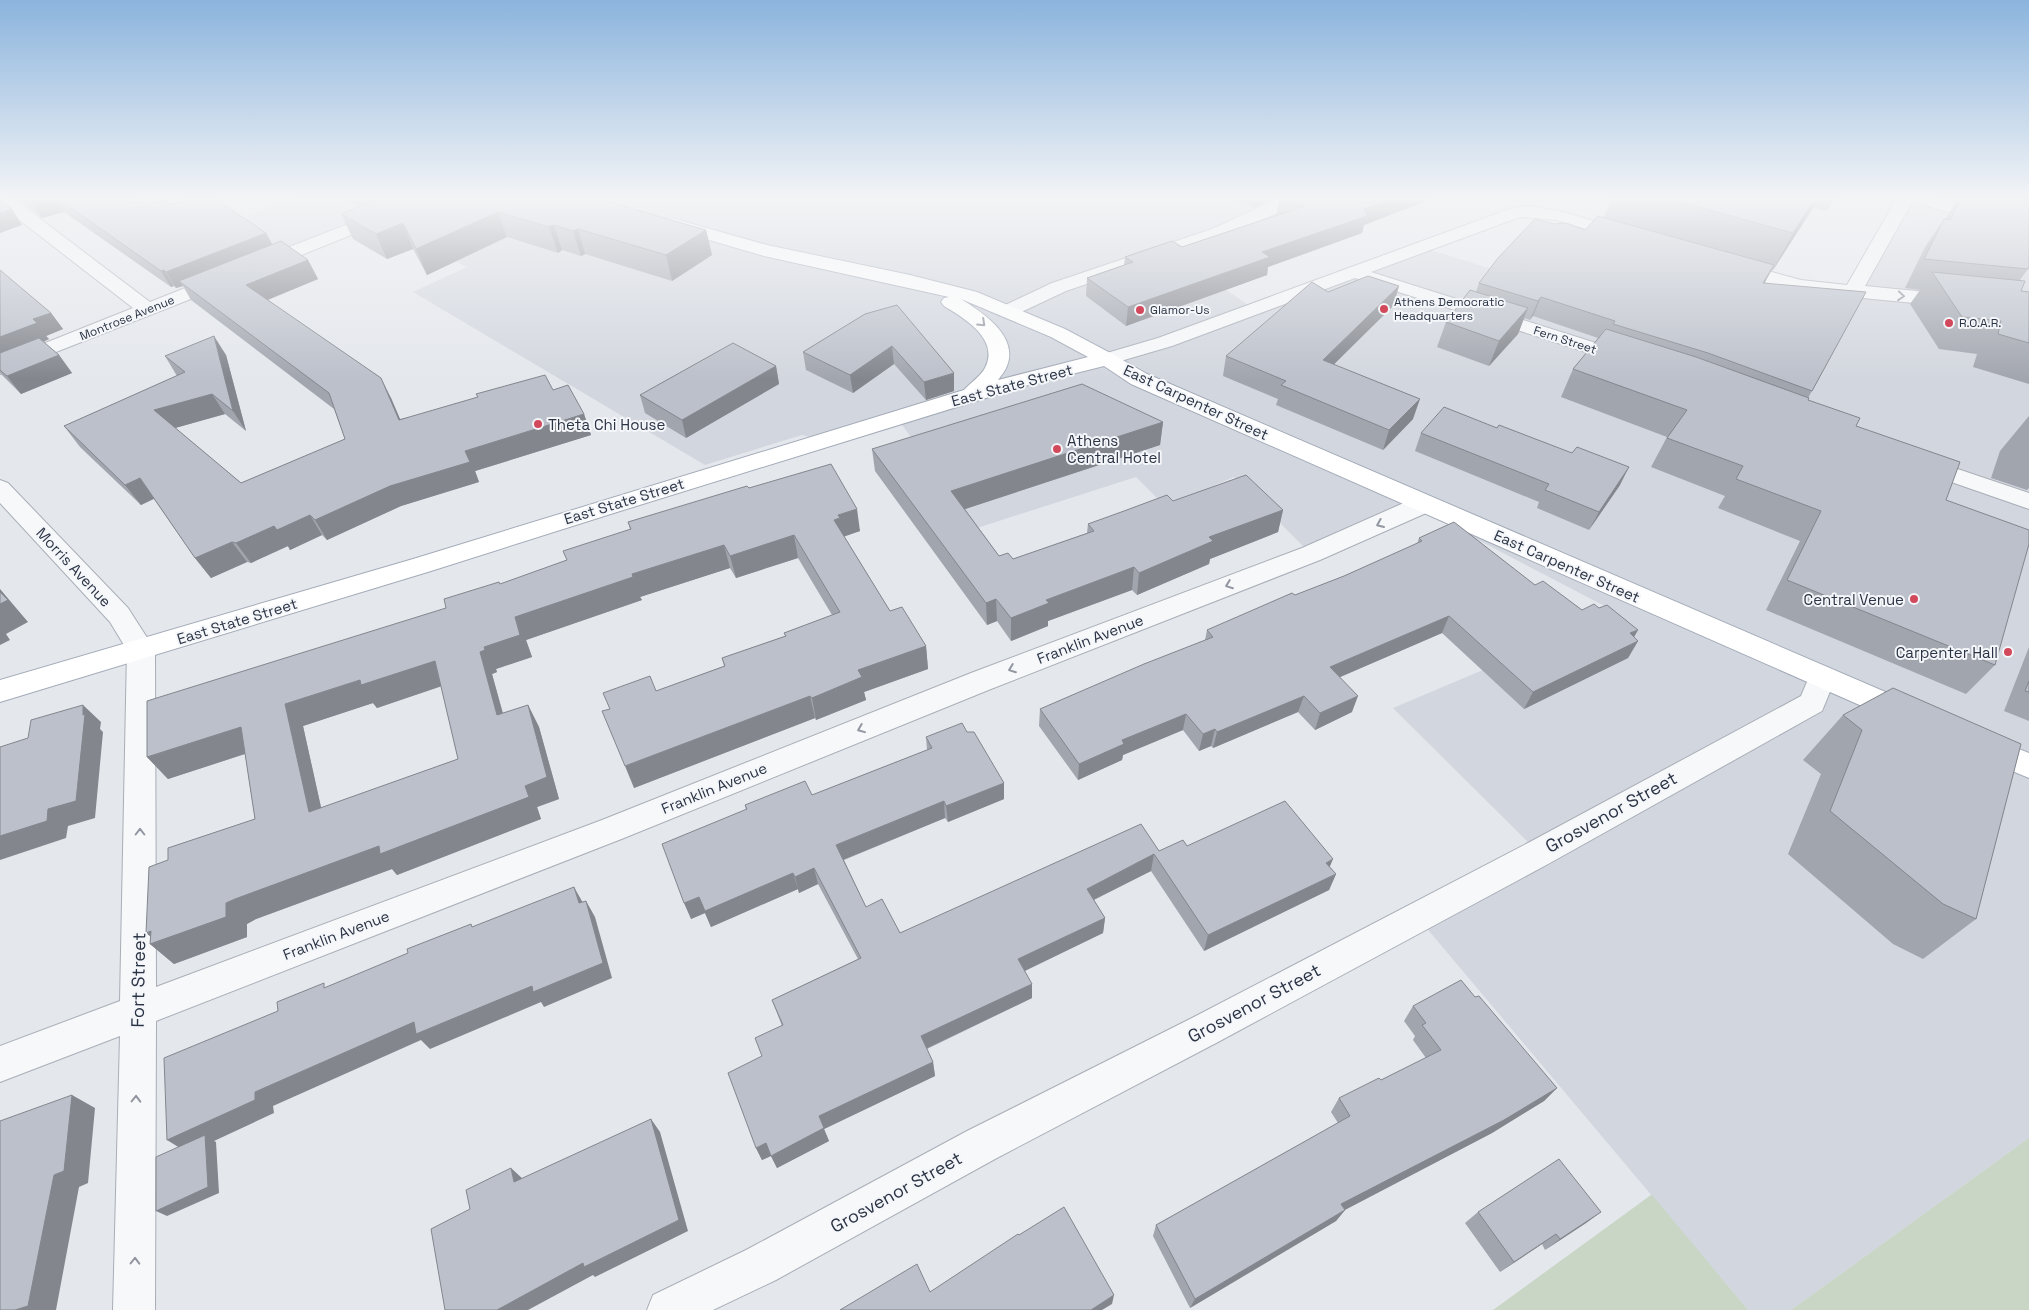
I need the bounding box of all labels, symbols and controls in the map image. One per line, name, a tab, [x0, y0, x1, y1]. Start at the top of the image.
one-way arrow	[1897, 290, 1905, 301]
street label: Montrose Avenue	[77, 292, 177, 344]
place label: Athens Democratic Headquarters	[1394, 294, 1505, 324]
place label: Glamor-Us	[1150, 302, 1210, 318]
marker: Athens Democratic Headquarters	[1378, 303, 1390, 315]
marker: Glamor-Us	[1134, 304, 1146, 316]
place label: R.O.A.R.	[1959, 315, 2001, 331]
one-way arrow	[976, 317, 985, 326]
marker: R.O.A.R.	[1943, 317, 1955, 329]
street label: Fern Street	[1532, 322, 1598, 358]
street label: East State Street	[949, 360, 1075, 410]
street label: East Carpenter Street	[1120, 360, 1272, 444]
place label: Theta Chi House	[548, 415, 665, 434]
marker: Theta Chi House	[532, 418, 544, 430]
place label: Athens Central Hotel	[1067, 431, 1161, 467]
marker: Athens Central Hotel	[1051, 443, 1063, 455]
street label: East State Street	[561, 474, 687, 528]
one-way arrow	[1376, 517, 1385, 528]
street label: Morris Avenue	[32, 523, 116, 611]
street label: East Carpenter Street	[1491, 525, 1643, 607]
one-way arrow	[1225, 579, 1234, 590]
place label: Central Venue	[1804, 590, 1904, 609]
marker: Central Venue	[1908, 593, 1920, 605]
street label: East State Street	[174, 594, 300, 648]
street label: Franklin Avenue	[1034, 610, 1146, 668]
place label: Carpenter Hall	[1896, 643, 1998, 662]
marker: Carpenter Hall	[2002, 646, 2014, 658]
one-way arrow	[1008, 662, 1017, 673]
one-way arrow	[857, 722, 866, 733]
street label: Franklin Avenue	[658, 758, 770, 818]
street label: Grosvenor Street	[1541, 766, 1681, 858]
one-way arrow	[135, 828, 145, 836]
street label: Franklin Avenue	[280, 906, 392, 964]
street label: Fort Street	[126, 932, 150, 1028]
street label: Grosvenor Street	[1184, 958, 1324, 1048]
one-way arrow	[131, 1095, 141, 1102]
street label: Grosvenor Street	[826, 1146, 966, 1238]
one-way arrow	[130, 1257, 140, 1265]

